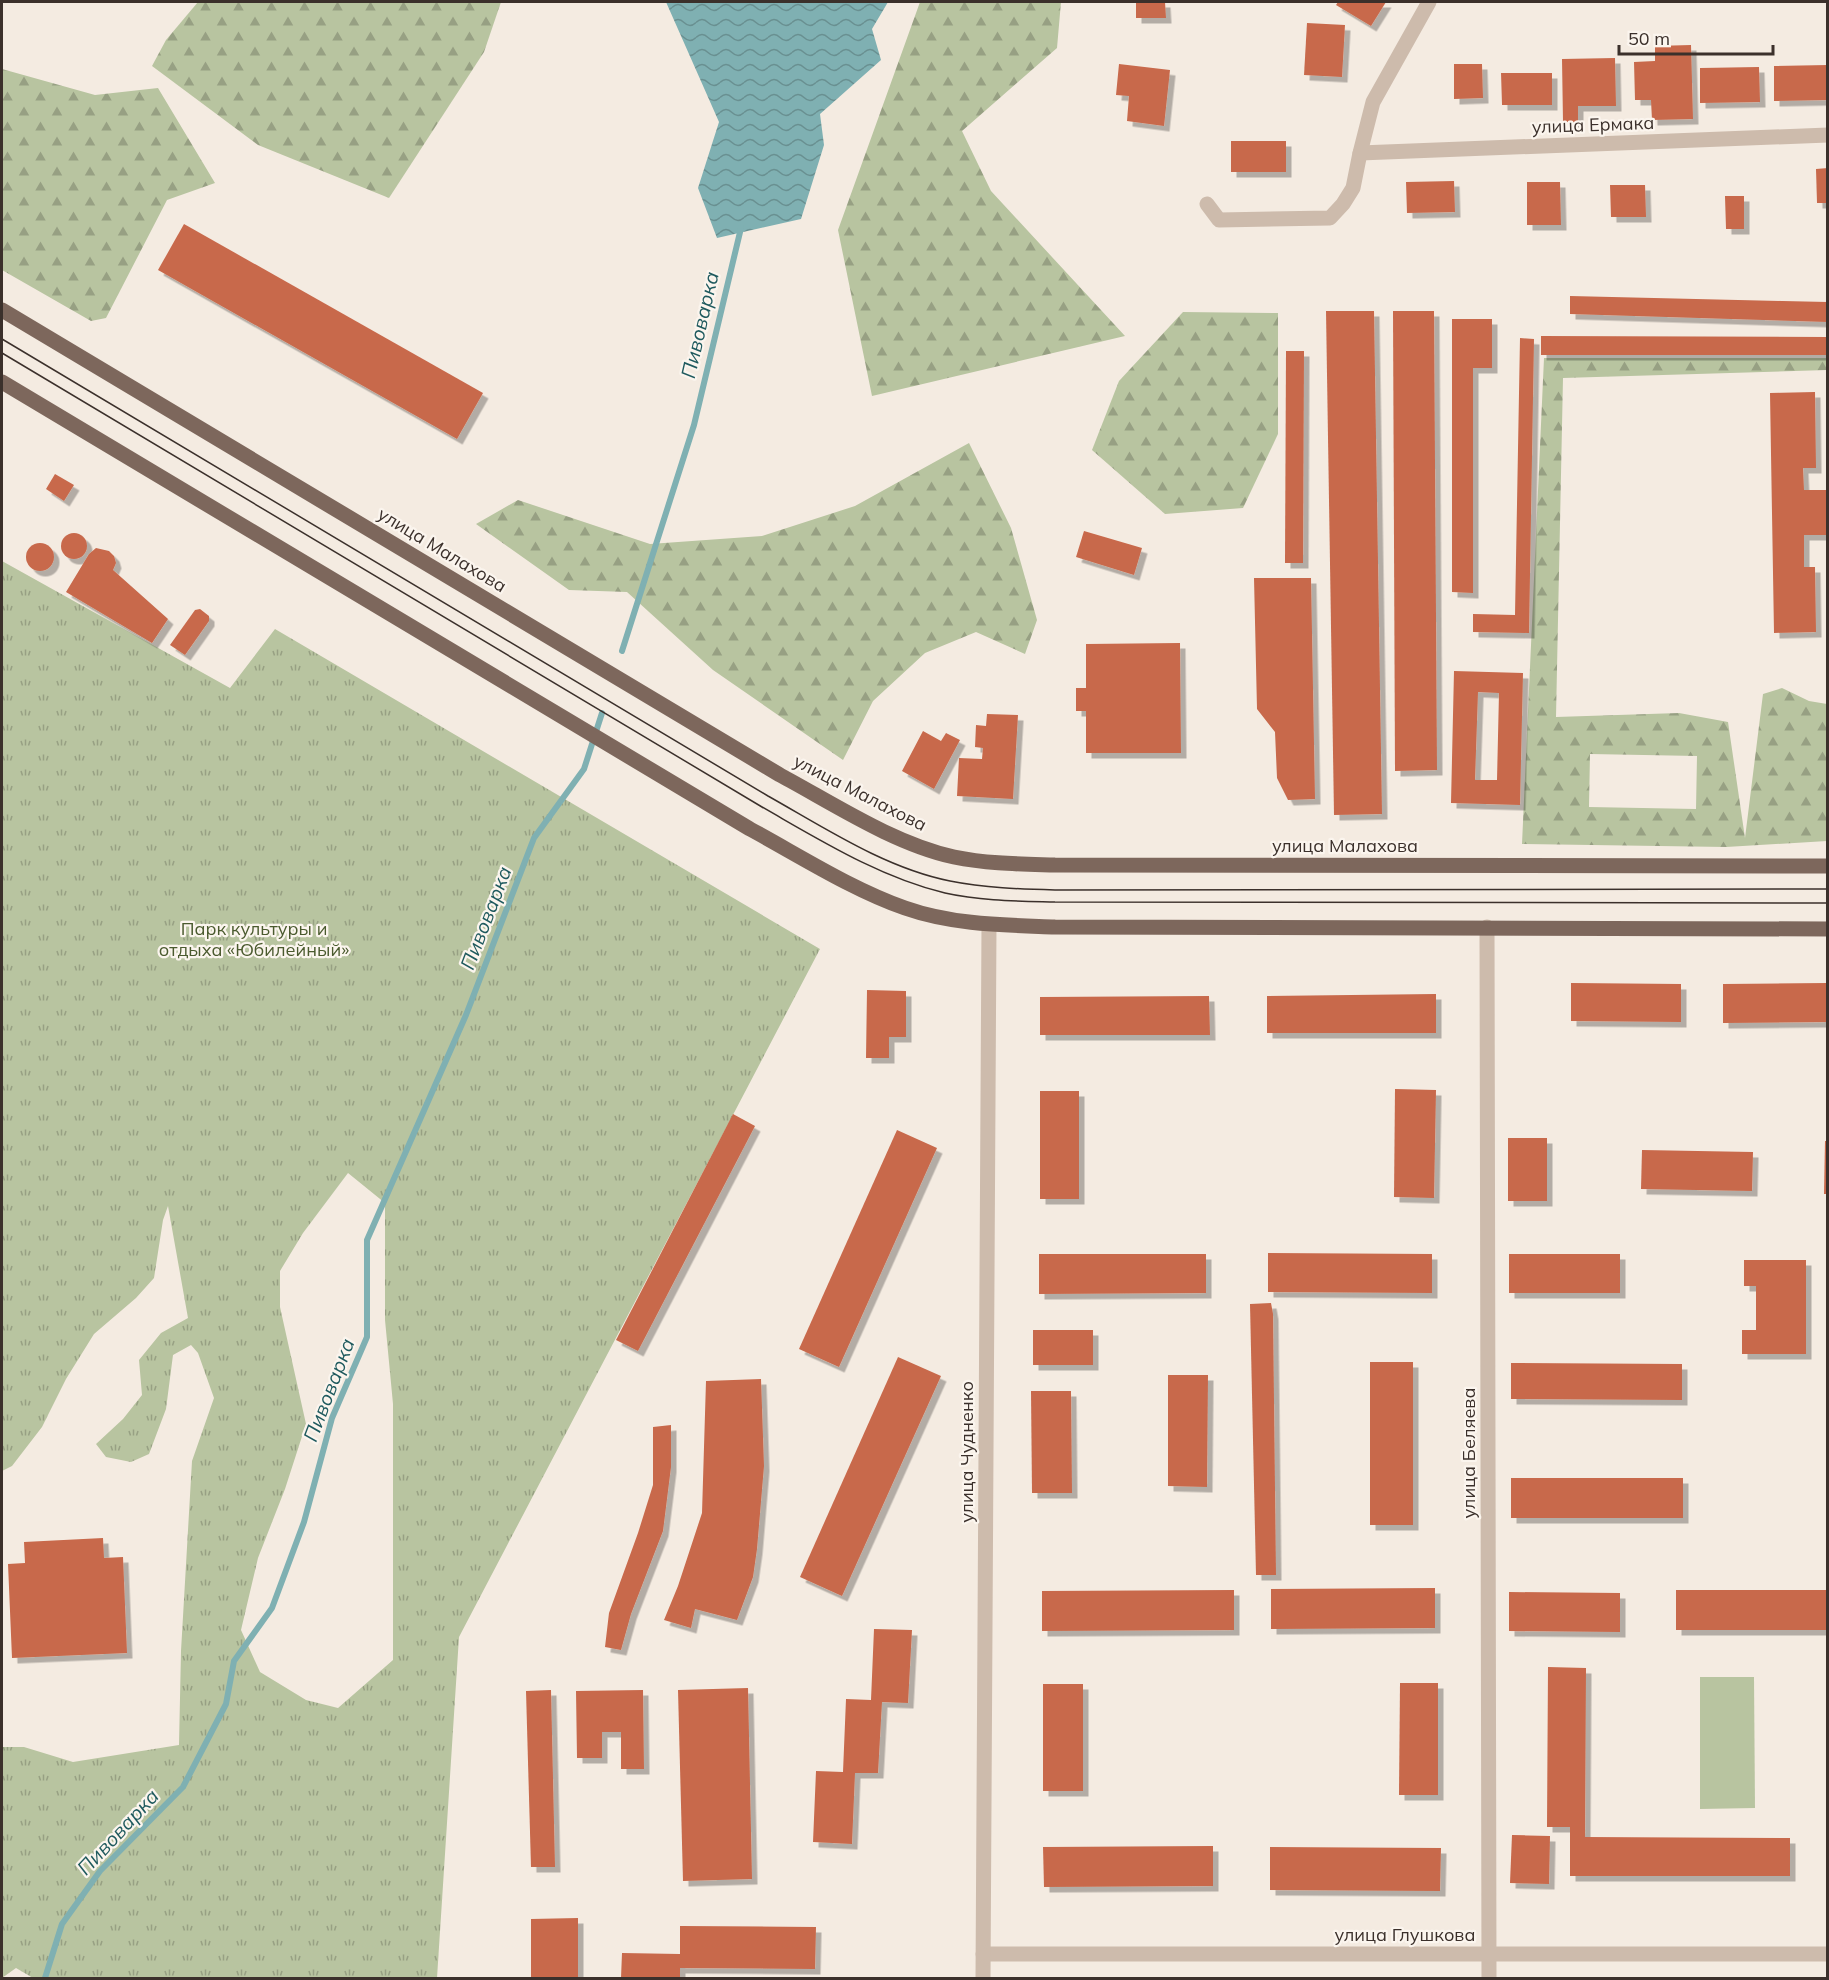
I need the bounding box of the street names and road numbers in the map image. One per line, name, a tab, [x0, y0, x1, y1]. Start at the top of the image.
street label: улица Ермака	[1531, 111, 1655, 138]
street label: улица Малахова	[374, 502, 511, 597]
street label: улица Малахова	[790, 749, 931, 836]
street label: улица Малахова	[1272, 834, 1418, 857]
street label: улица Чудненко	[955, 1381, 978, 1523]
street label: улица Беляева	[1457, 1388, 1480, 1518]
street label: улица Глушкова	[1335, 1923, 1475, 1946]

